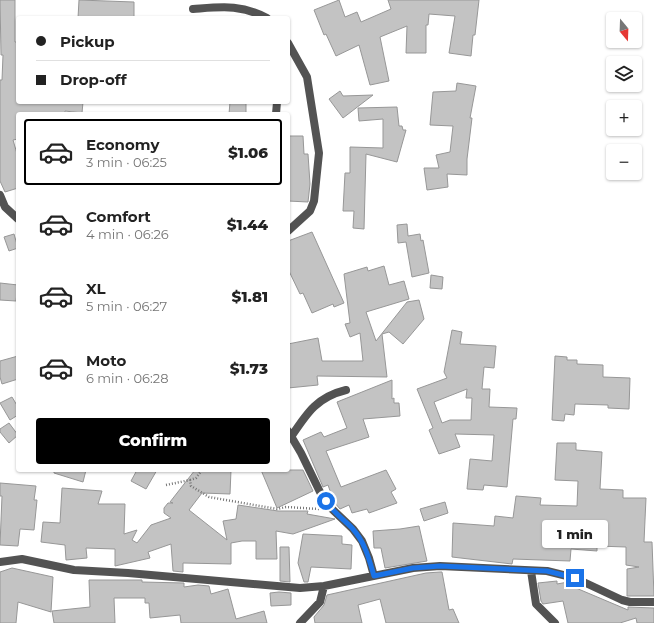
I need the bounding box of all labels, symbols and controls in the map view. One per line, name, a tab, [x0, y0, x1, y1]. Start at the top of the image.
north arrow	[606, 12, 642, 48]
map controls	[606, 12, 642, 180]
text: Pickup	[60, 32, 115, 51]
button: layers	[606, 56, 642, 92]
text: Drop-off	[60, 70, 127, 89]
button: +	[606, 100, 642, 136]
icon: car	[38, 134, 74, 170]
text: Economy	[86, 135, 159, 154]
text: $1.06	[228, 143, 268, 162]
button: −	[606, 144, 642, 180]
text: 3 min · 06:25	[86, 154, 167, 170]
icon: car	[38, 206, 74, 242]
text: Comfort	[86, 207, 151, 226]
text: $1.44	[227, 215, 268, 234]
text: 4 min · 06:26	[86, 226, 169, 242]
icon: car	[38, 278, 74, 314]
text: XL	[86, 279, 105, 298]
text: $1.81	[232, 287, 268, 306]
text: 5 min · 06:27	[86, 298, 167, 314]
icon: car	[38, 350, 74, 386]
text: Moto	[86, 351, 126, 370]
text: $1.73	[230, 359, 268, 378]
text: 6 min · 06:28	[86, 370, 168, 386]
button: Confirm	[36, 418, 270, 464]
route start	[317, 492, 335, 510]
callout: 1 min	[542, 520, 608, 548]
text: 1 min	[557, 526, 593, 542]
route end	[566, 569, 584, 587]

